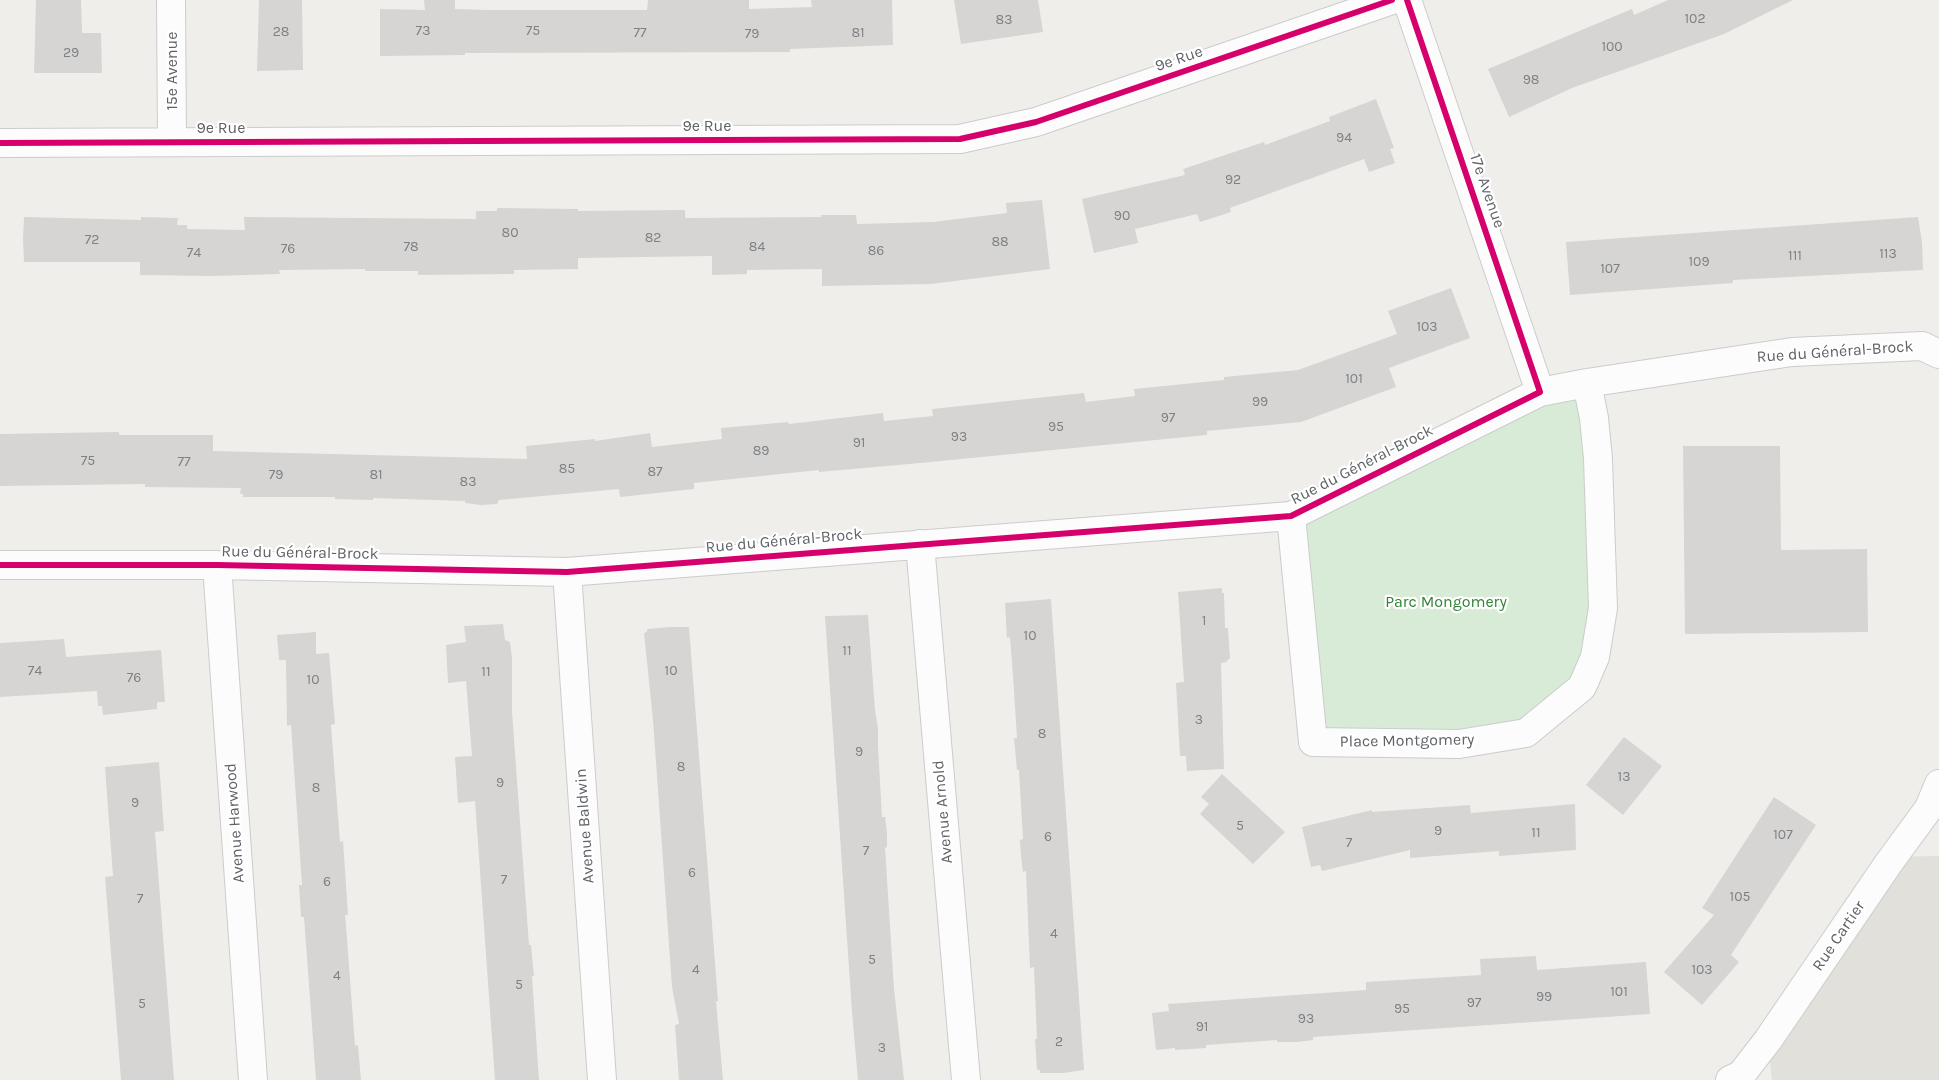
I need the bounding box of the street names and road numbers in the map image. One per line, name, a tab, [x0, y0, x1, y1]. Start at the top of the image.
street label: 15e Avenue	[162, 32, 182, 110]
street label: 9e Rue	[1153, 42, 1205, 76]
street label: 9e Rue	[683, 116, 731, 136]
street label: 9e Rue	[197, 118, 245, 138]
street label: 17e Avenue	[1465, 151, 1509, 231]
street label: Rue du Général-Brock	[1756, 337, 1914, 367]
street label: Rue du Général-Brock	[1288, 421, 1436, 509]
street label: Rue du Général-Brock	[705, 525, 863, 557]
street label: Rue du Général-Brock	[221, 542, 379, 564]
street label: Place Montgomery	[1340, 730, 1474, 752]
street label: Avenue Arnold	[929, 759, 957, 865]
street label: Avenue Harwood	[221, 762, 249, 884]
street label: Avenue Baldwin	[571, 768, 599, 884]
street label: Rue Cartier	[1808, 897, 1870, 975]

